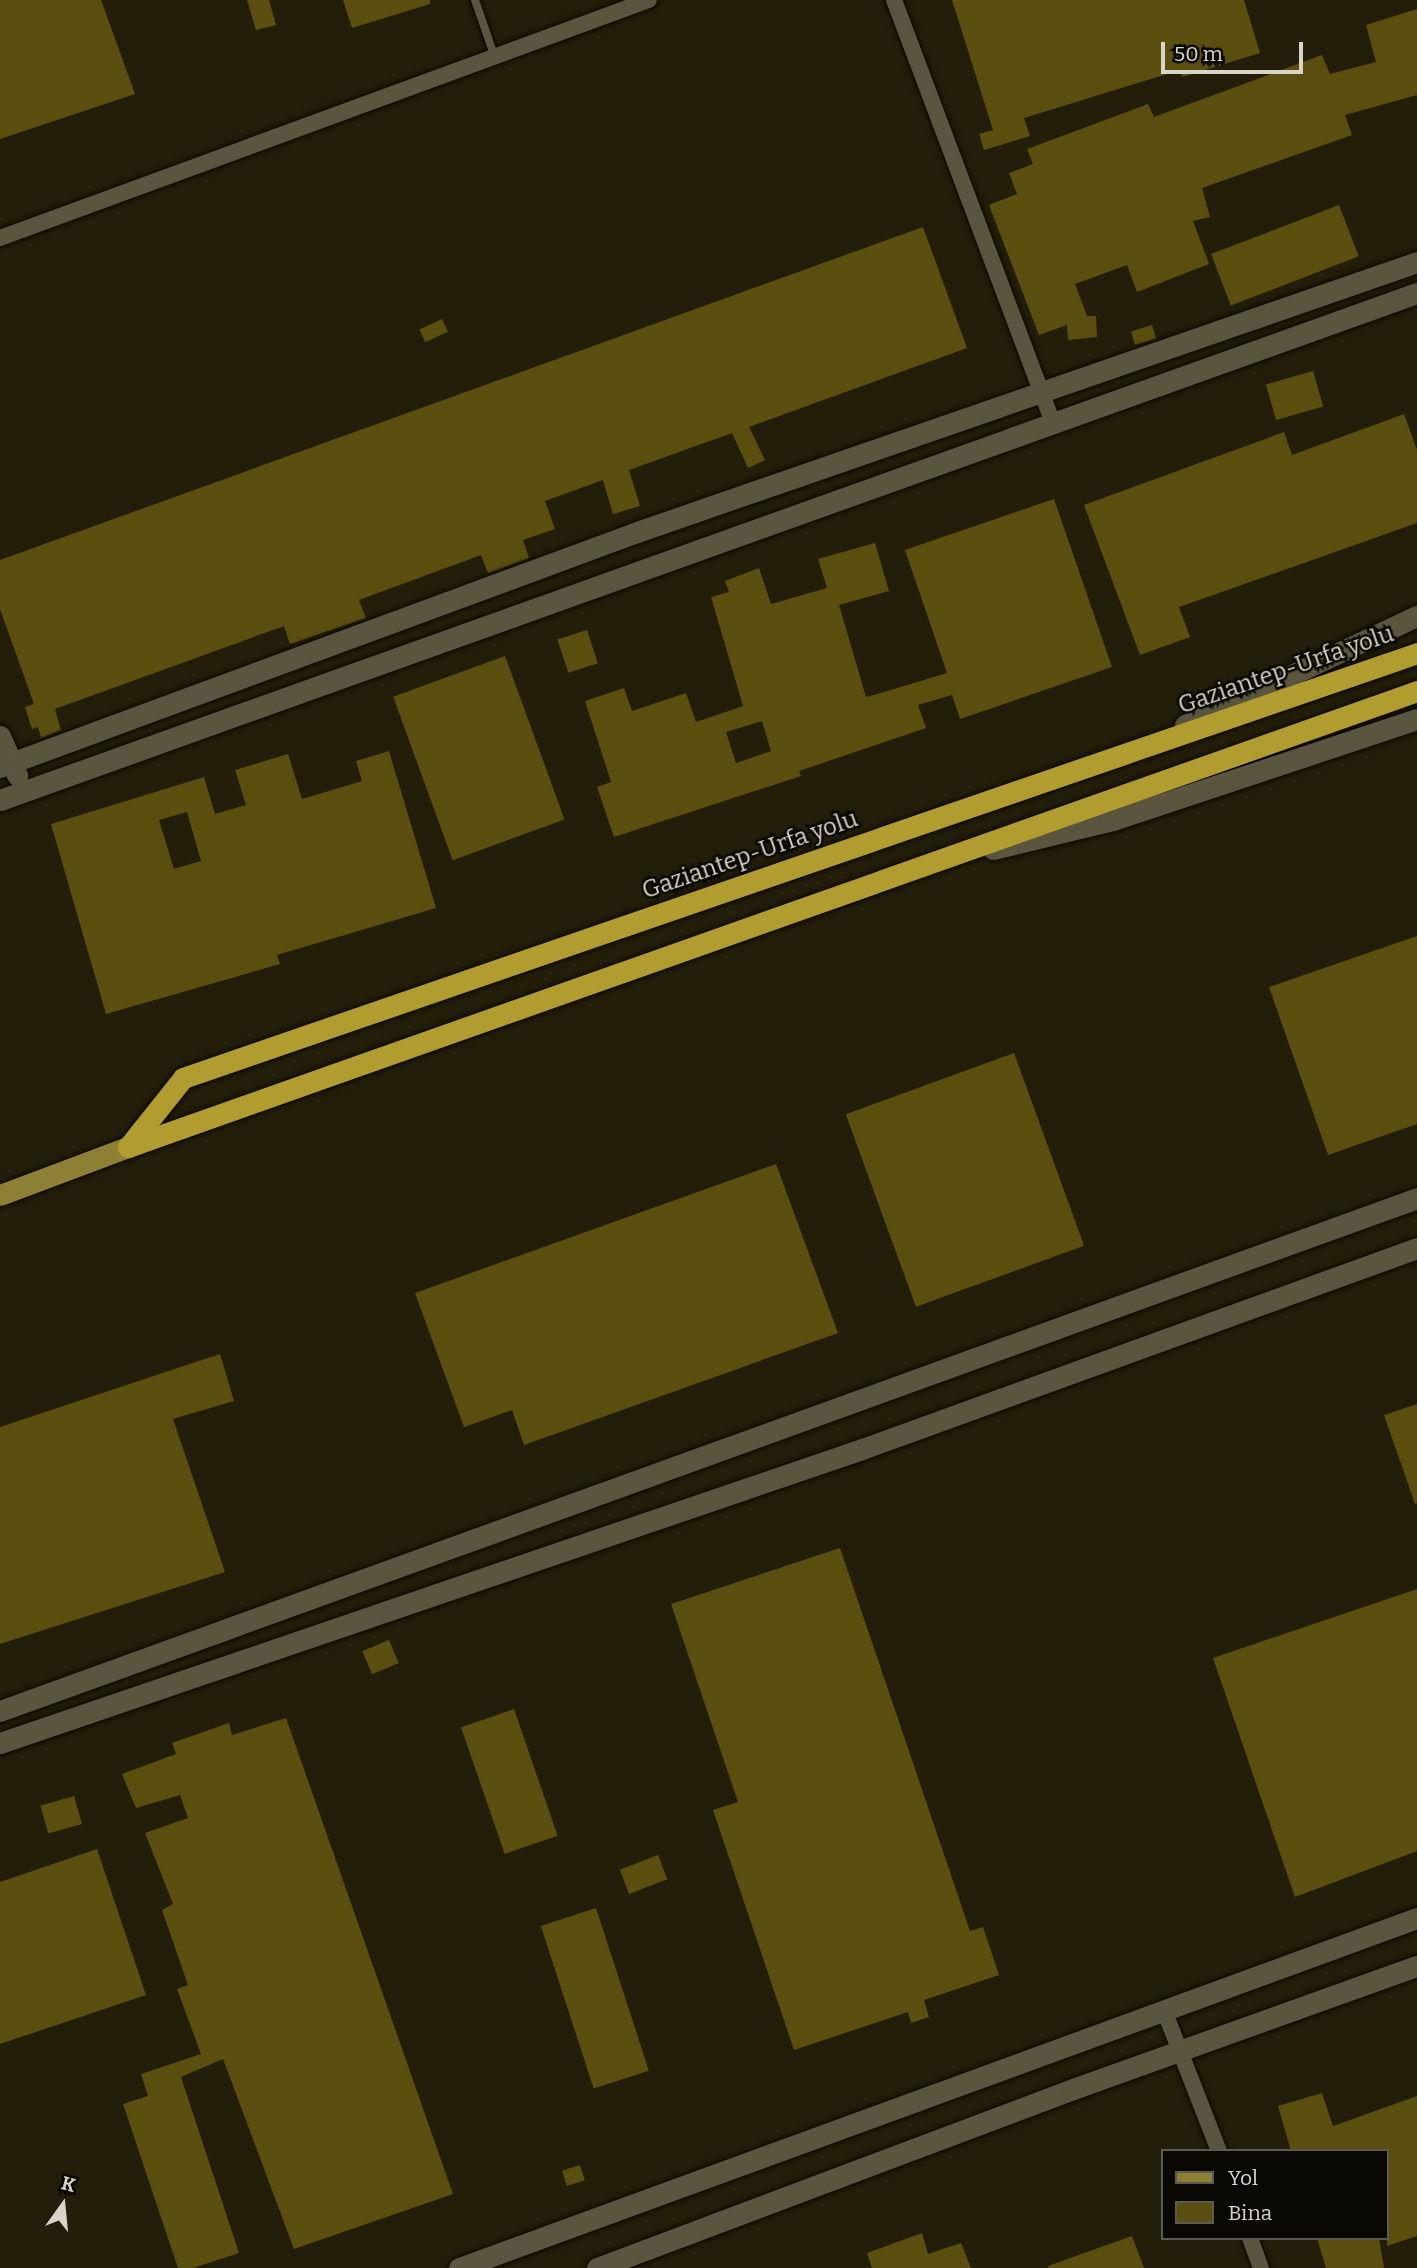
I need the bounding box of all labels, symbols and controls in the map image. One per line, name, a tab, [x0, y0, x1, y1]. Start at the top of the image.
scale bar	[1165, 28, 1307, 72]
text: 50 m	[1174, 41, 1223, 67]
street label: Gaziantep-Urfa yolu	[1174, 620, 1398, 720]
street label: Gaziantep-Urfa yolu	[638, 805, 862, 905]
legend	[1162, 2149, 1389, 2240]
text: Yol	[1228, 2165, 1258, 2191]
north arrow	[28, 2170, 98, 2240]
text: K	[59, 2171, 78, 2197]
text: Bina	[1228, 2200, 1272, 2226]

